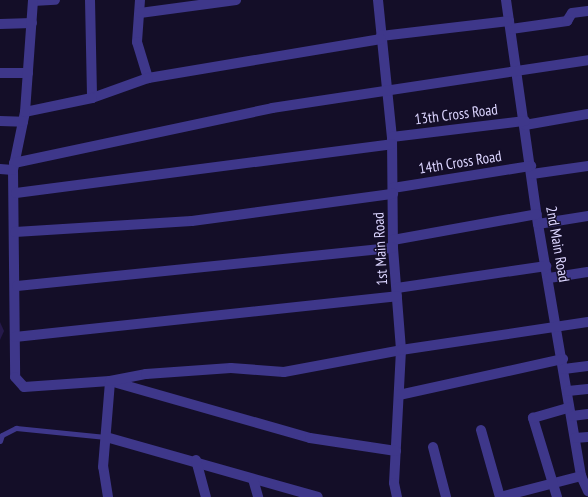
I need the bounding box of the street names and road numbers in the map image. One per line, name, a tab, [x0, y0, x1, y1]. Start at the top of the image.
street label: 13th Cross Road	[413, 100, 499, 128]
street label: 14th Cross Road	[417, 147, 503, 177]
street label: 2nd Main Road	[542, 204, 574, 284]
street label: 1st Main Road	[369, 212, 391, 286]

